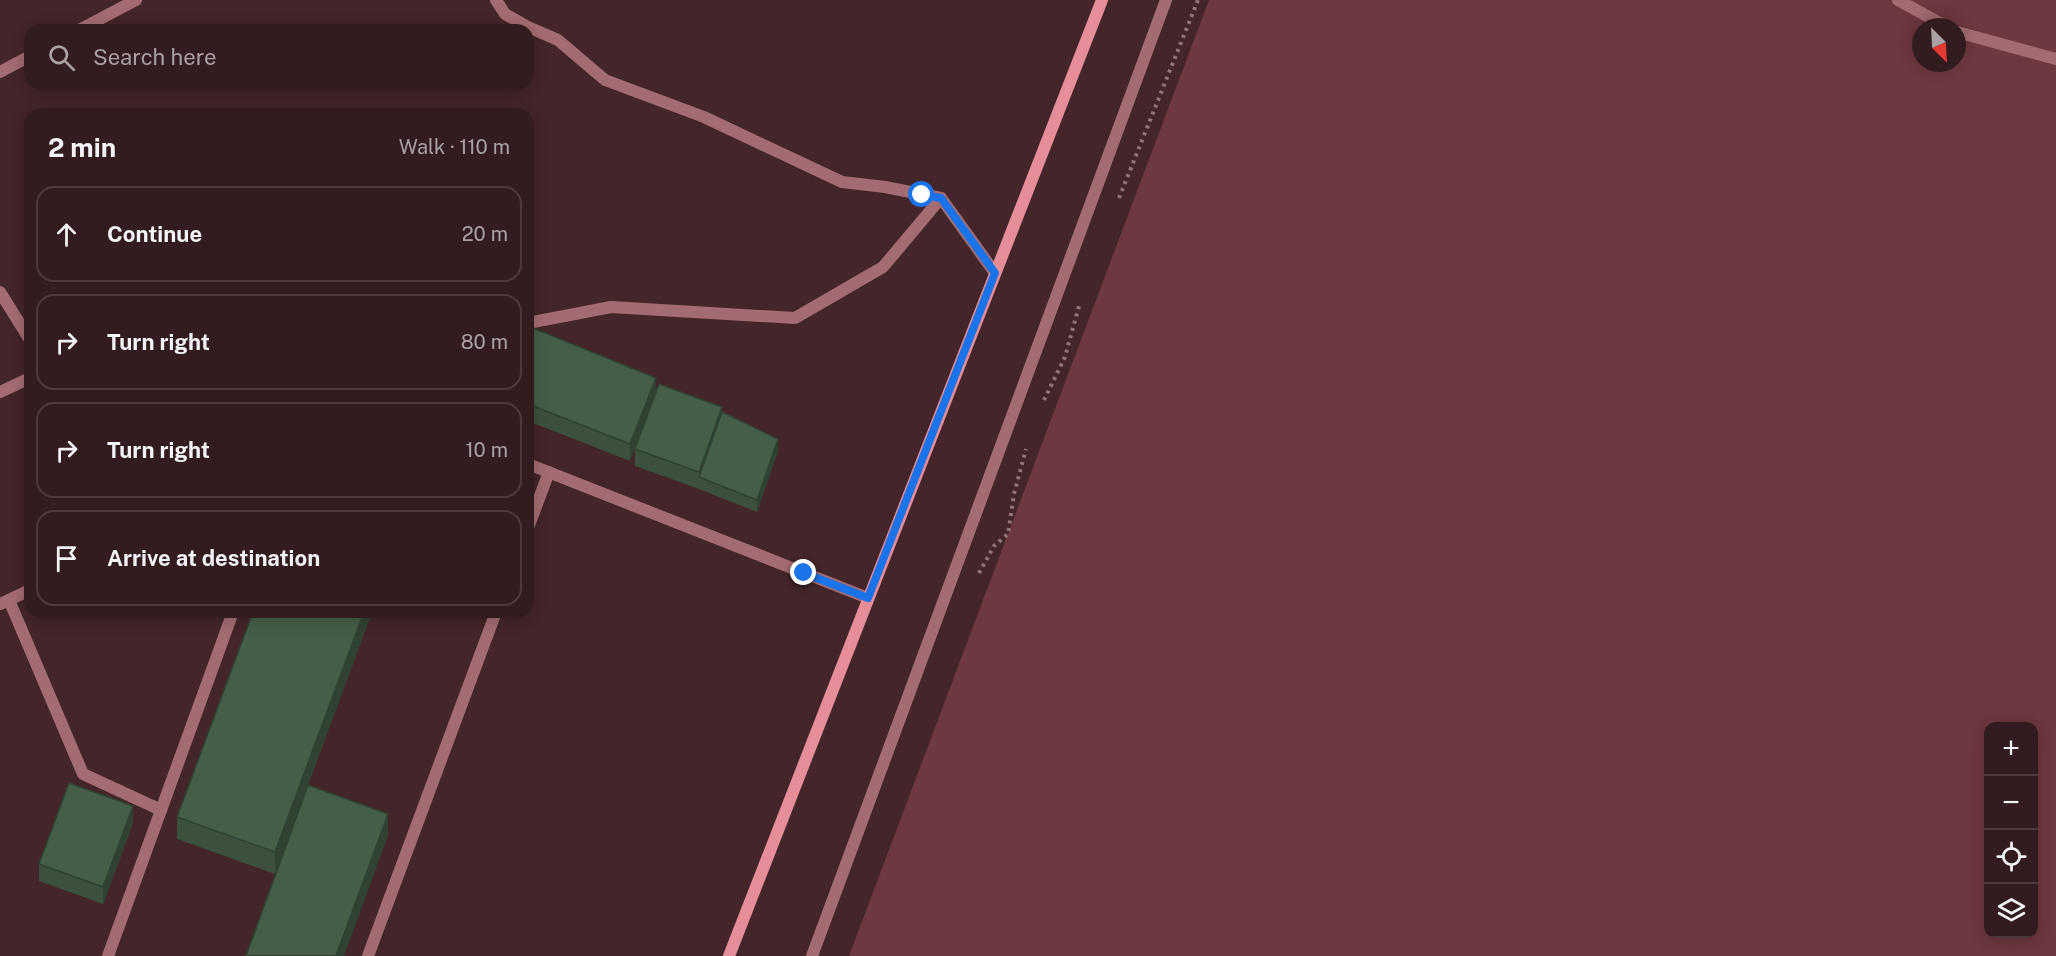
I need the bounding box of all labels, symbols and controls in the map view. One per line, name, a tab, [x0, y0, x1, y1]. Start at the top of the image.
north arrow	[1912, 18, 1966, 72]
search box	[24, 24, 534, 90]
icon: search	[45, 41, 78, 74]
text: Search here	[93, 44, 217, 70]
text: 2 min	[48, 132, 116, 163]
text: Walk · 110 m	[399, 135, 510, 159]
route start	[908, 181, 934, 207]
icon: ahead	[50, 218, 83, 251]
text: Continue	[107, 221, 202, 247]
text: 20 m	[462, 222, 508, 246]
icon: right	[50, 326, 83, 359]
text: Turn right	[107, 329, 210, 355]
text: 80 m	[461, 330, 508, 354]
icon: right	[50, 434, 83, 467]
text: Turn right	[107, 437, 210, 463]
text: 10 m	[465, 438, 508, 462]
icon: arrive	[50, 542, 83, 575]
text: Arrive at destination	[107, 545, 320, 571]
route end	[790, 559, 816, 585]
map controls	[1984, 722, 2038, 938]
button: +	[1984, 722, 2038, 776]
button: −	[1984, 776, 2038, 830]
button: locate	[1984, 830, 2038, 884]
button: layers	[1984, 884, 2038, 938]

